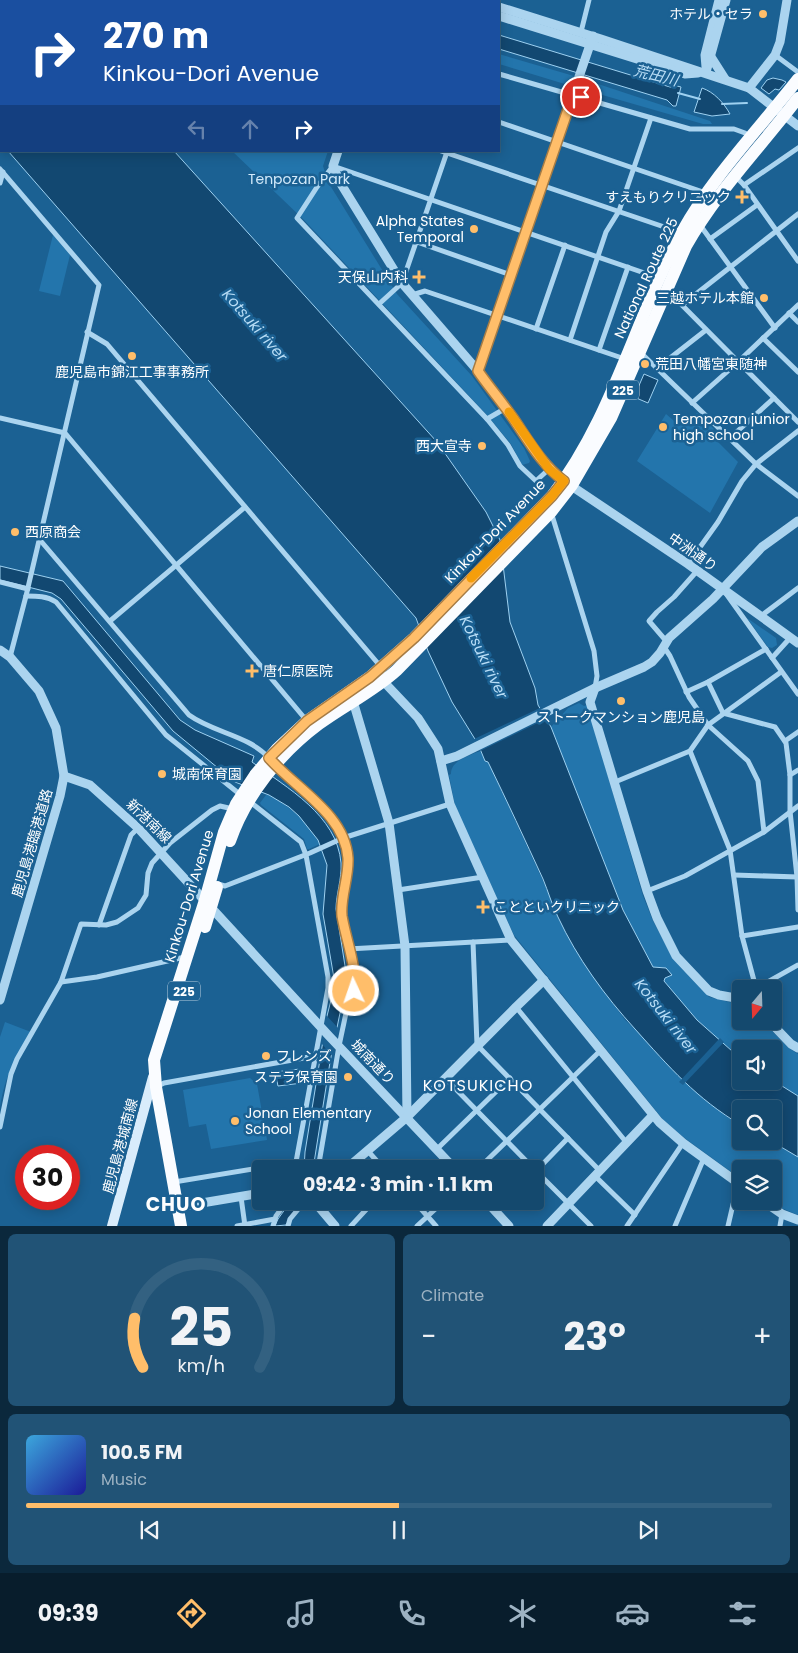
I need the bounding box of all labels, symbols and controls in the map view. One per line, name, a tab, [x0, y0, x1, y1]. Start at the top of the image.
place label: ホテル・セラ	[669, 4, 753, 24]
marker: ホテル・セラ	[757, 8, 769, 20]
text: 270 m	[103, 11, 209, 60]
icon: right	[20, 20, 85, 85]
text: Kinkou-Dori Avenue	[103, 58, 319, 89]
water label: 荒田川	[632, 59, 682, 91]
pin	[560, 76, 602, 118]
icon: arrive	[567, 83, 595, 111]
icon: left	[183, 115, 211, 143]
icon: ahead	[236, 115, 264, 143]
icon: right	[289, 115, 317, 143]
park label: Tenpozan Park	[248, 169, 351, 189]
place label: すえもりクリニック	[605, 187, 731, 207]
marker: すえもりクリニック	[735, 190, 749, 204]
place label: Alpha States Temporal	[376, 211, 464, 247]
street label: National Route 225	[609, 214, 683, 342]
marker: Alpha States Temporal	[468, 223, 480, 235]
place label: 天保山内科	[338, 267, 408, 287]
marker: 天保山内科	[412, 270, 426, 284]
water label: Kotsuki river	[218, 284, 293, 366]
place label: 三越ホテル本館	[656, 288, 754, 308]
marker: 三越ホテル本館	[758, 292, 770, 304]
marker: 鹿児島市錦江工事事務所	[126, 350, 138, 362]
place label: 荒田八幡宮東随神	[655, 354, 767, 374]
marker: 荒田八幡宮東随神	[639, 358, 651, 370]
place label: 鹿児島市錦江工事事務所	[55, 362, 209, 382]
road number: 225	[607, 380, 639, 400]
place label: Tempozan junior high school	[673, 409, 790, 445]
marker: Tempozan junior high school	[657, 421, 669, 433]
place label: 西大宣寺	[416, 436, 472, 456]
marker: 西大宣寺	[476, 440, 488, 452]
street label: Kinkou-Dori Avenue	[440, 474, 550, 587]
place label: 西原商会	[25, 522, 81, 542]
marker: 西原商会	[9, 526, 21, 538]
street label: 中洲通り	[664, 528, 722, 576]
water label: Kotsuki river	[455, 612, 513, 702]
place label: 唐仁原医院	[263, 661, 333, 681]
marker: 唐仁原医院	[245, 664, 259, 678]
marker: ストークマンション鹿児島	[615, 695, 627, 707]
place label: ストークマンション鹿児島	[537, 707, 705, 727]
place label: 城南保育園	[172, 764, 242, 784]
marker: 城南保育園	[156, 768, 168, 780]
street label: 鹿児島港臨港道路	[7, 786, 57, 900]
street label: 新港南線	[122, 794, 176, 848]
street label: Kinkou-Dori Avenue	[159, 827, 219, 965]
place label: ことといクリニック	[494, 897, 620, 917]
marker: ことといクリニック	[476, 900, 490, 914]
position arrow	[327, 964, 379, 1016]
water label: Kotsuki river	[630, 974, 702, 1058]
north arrow	[732, 980, 782, 1030]
map controls	[732, 980, 782, 1210]
road number: 225	[168, 981, 200, 1000]
street label: 城南通り	[346, 1035, 400, 1089]
button: sound	[732, 1040, 782, 1090]
place label: フレンズ	[276, 1046, 332, 1066]
marker: フレンズ	[260, 1050, 272, 1062]
place label: ステラ保育園	[254, 1067, 338, 1087]
marker: ステラ保育園	[342, 1071, 354, 1083]
district label: KOTSUKICHO	[423, 1074, 533, 1097]
street label: 鹿児島港城南線	[98, 1096, 142, 1196]
button: search	[732, 1100, 782, 1150]
place label: Jonan Elementary School	[245, 1103, 372, 1139]
marker: Jonan Elementary School	[229, 1115, 241, 1127]
speed limit sign: 30	[15, 1145, 80, 1210]
button: layers	[732, 1160, 782, 1210]
text: 09:42 · 3 min · 1.1 km	[303, 1171, 493, 1198]
district label: CHUO	[146, 1191, 206, 1218]
text: Climate	[421, 1284, 484, 1307]
text: 25	[170, 1291, 233, 1364]
text: 23°	[564, 1310, 626, 1363]
text: −	[421, 1317, 436, 1356]
text: +	[753, 1317, 772, 1356]
text: km/h	[178, 1353, 225, 1378]
text: 100.5 FM	[101, 1439, 183, 1466]
text: Music	[101, 1468, 147, 1491]
icon: previous	[136, 1516, 164, 1544]
icon: pause	[385, 1516, 413, 1544]
icon: next	[634, 1516, 662, 1544]
icon: directions	[174, 1596, 209, 1631]
icon: music	[284, 1596, 319, 1631]
icon: phone	[394, 1596, 429, 1631]
icon: climate	[505, 1596, 540, 1631]
icon: car	[615, 1596, 650, 1631]
icon: filters	[725, 1596, 760, 1631]
text: 09:39	[38, 1598, 99, 1629]

